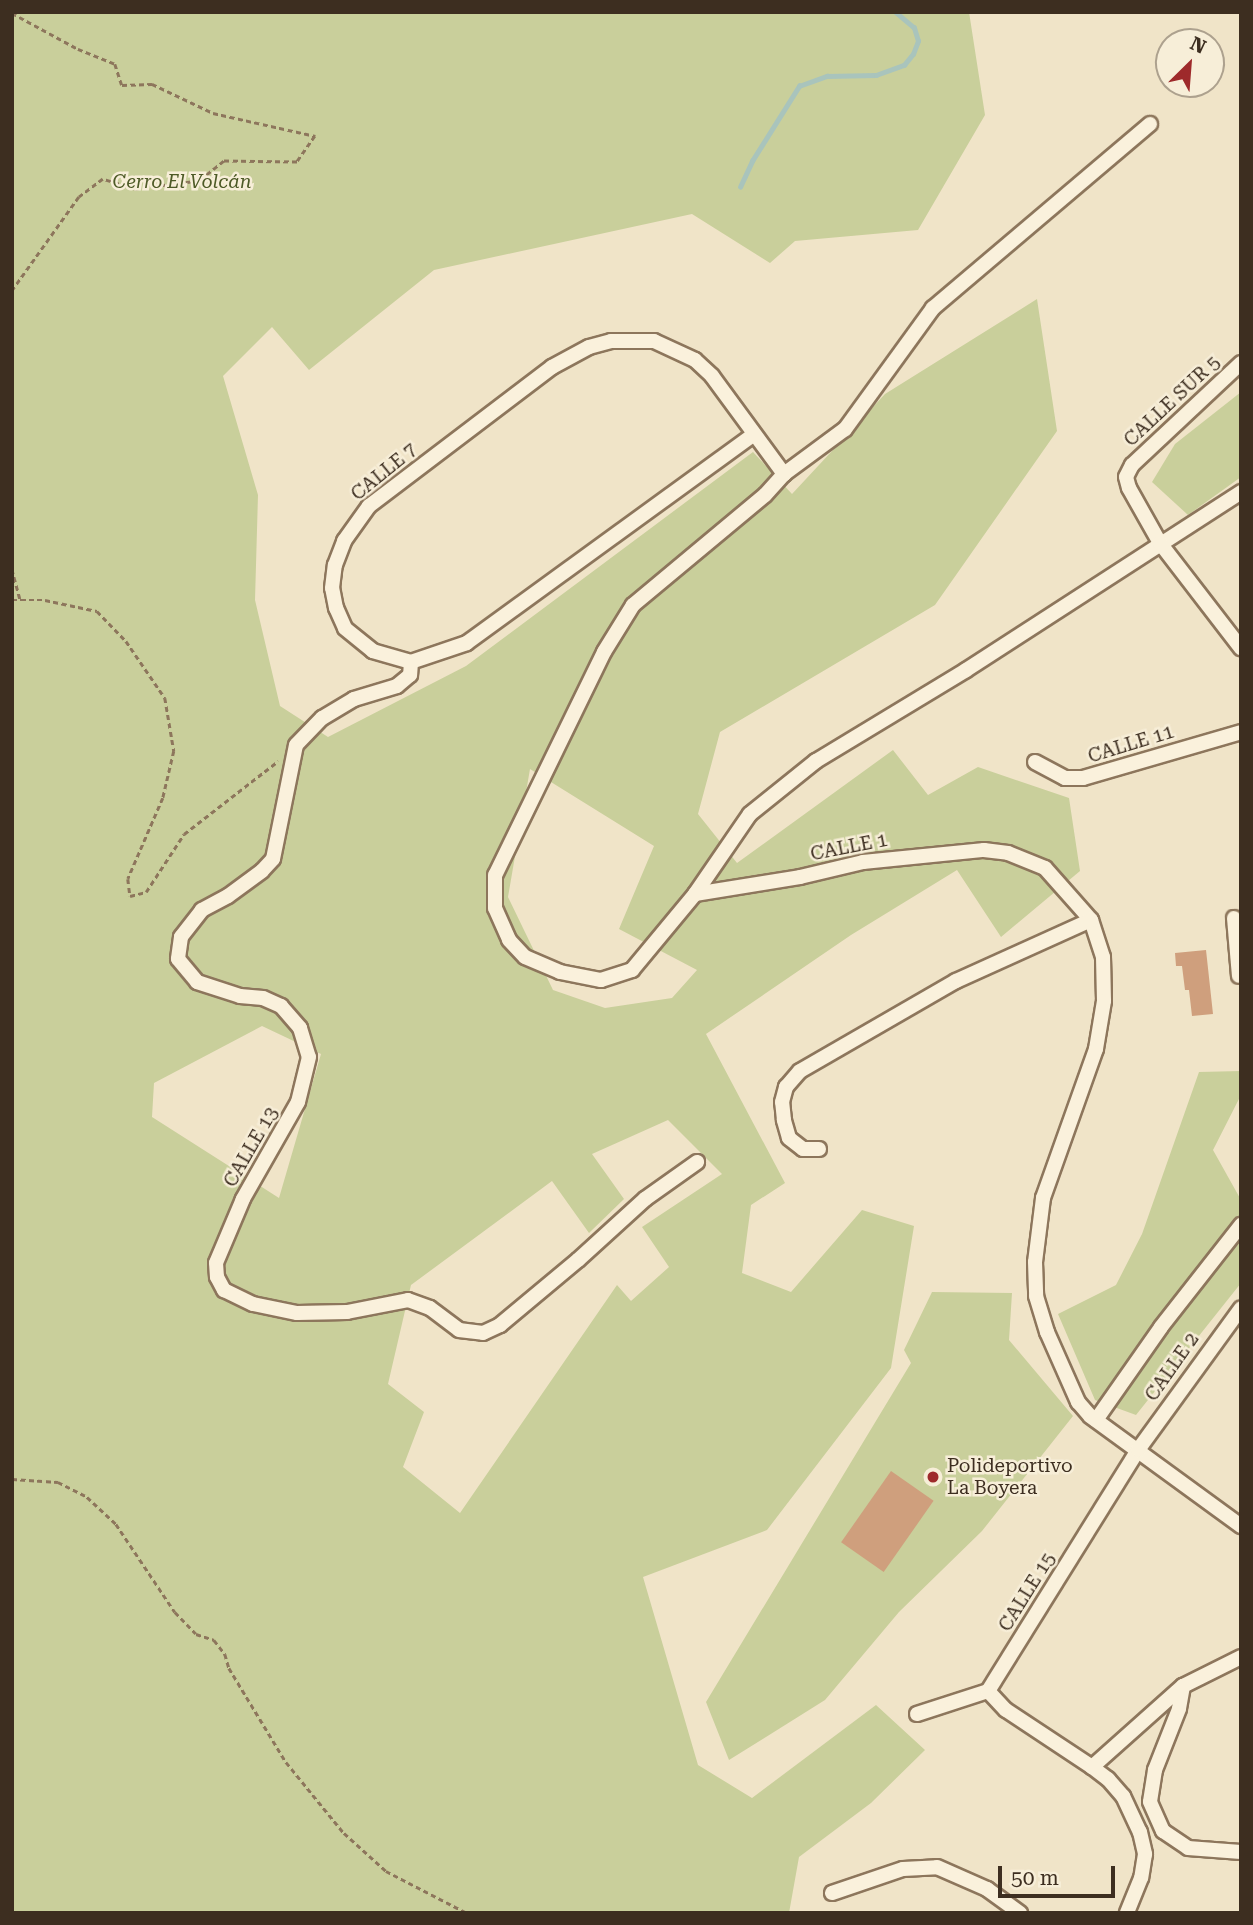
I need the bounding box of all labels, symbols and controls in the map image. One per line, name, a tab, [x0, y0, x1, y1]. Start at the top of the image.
north arrow	[1155, 28, 1225, 98]
text: N	[1187, 32, 1210, 59]
park label: Cerro El Volcán	[113, 171, 251, 193]
street label: CALLE SUR 5	[1119, 351, 1225, 451]
street label: CALLE 7	[346, 439, 422, 505]
street label: CALLE 11	[1085, 720, 1177, 768]
street label: CALLE 1	[809, 828, 889, 866]
street label: CALLE 13	[219, 1103, 283, 1191]
street label: CALLE 2	[1140, 1328, 1204, 1406]
place label: Polideportivo La Boyera	[947, 1455, 1073, 1499]
marker: Polideportivo La Boyera	[925, 1469, 941, 1485]
street label: CALLE 15	[994, 1548, 1060, 1636]
scale bar	[1001, 1852, 1118, 1896]
text: 50 m	[1011, 1866, 1059, 1890]

